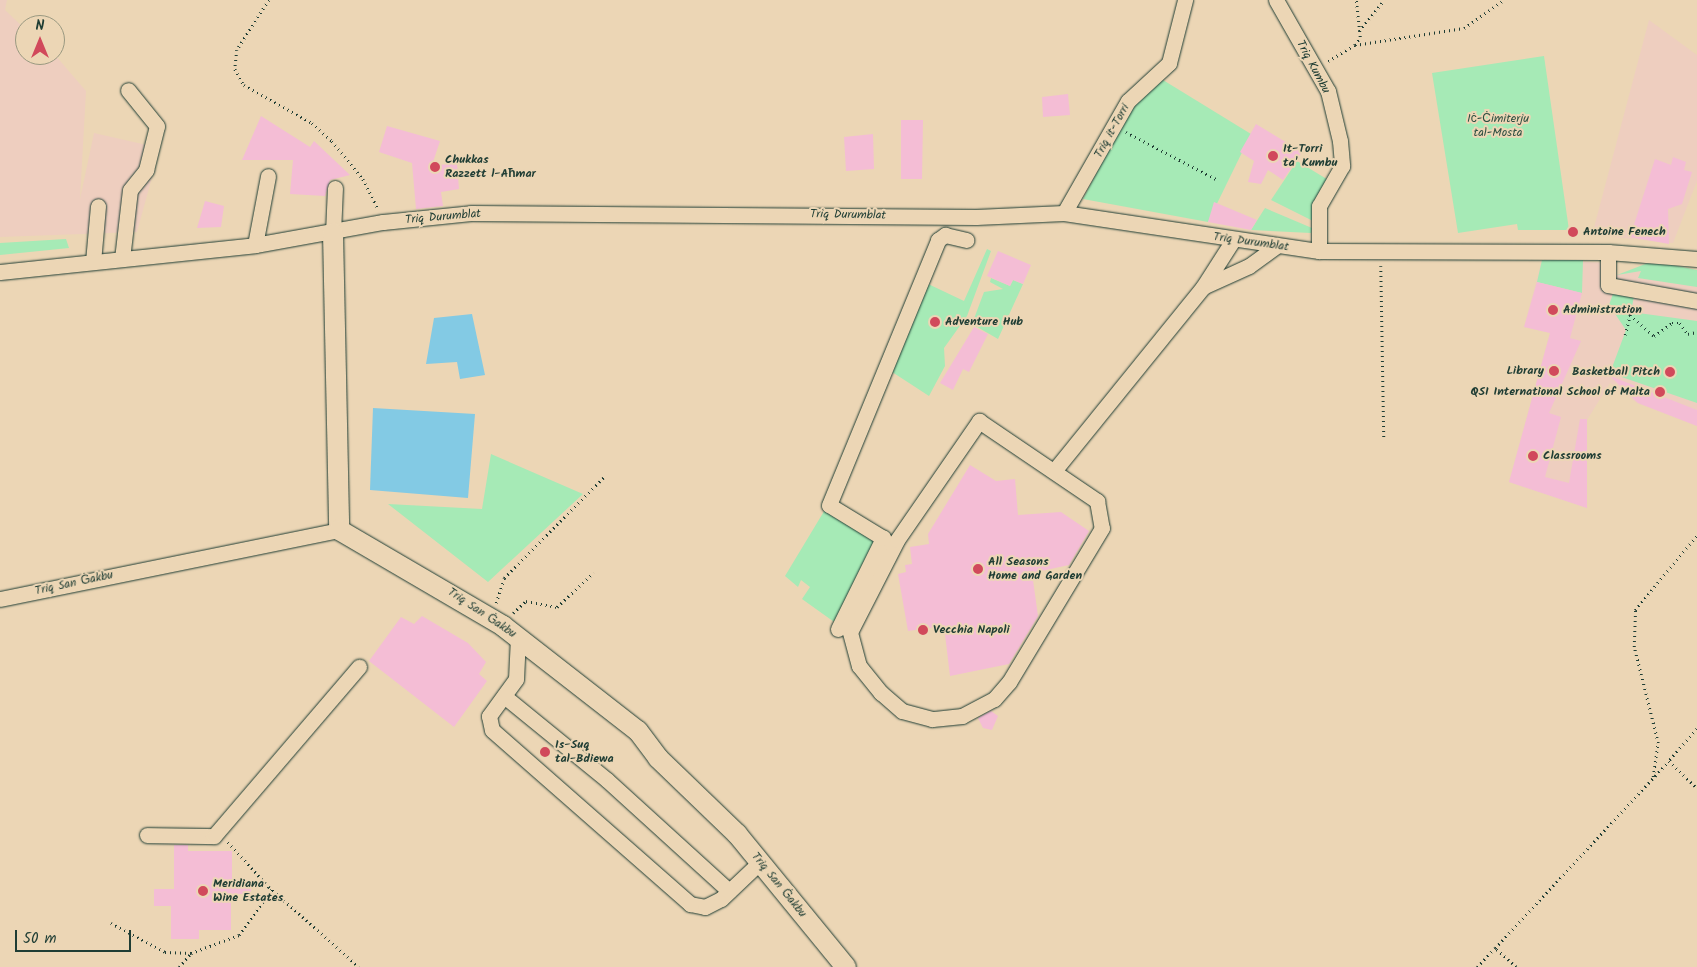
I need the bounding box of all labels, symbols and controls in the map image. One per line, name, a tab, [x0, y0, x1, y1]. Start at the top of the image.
north arrow	[15, 15, 65, 65]
text: N	[36, 15, 44, 37]
street label: Triq Kumbu	[1293, 38, 1333, 96]
street label: Triq it-Torri	[1091, 102, 1133, 160]
park label: Iċ-Ċimiterju tal-Mosta	[1467, 112, 1529, 140]
place label: It-Torri ta' Kumbu	[1283, 142, 1337, 170]
marker: It-Torri ta' Kumbu	[1267, 150, 1279, 162]
place label: Chukkas Razzett l-Aħmar	[445, 153, 536, 181]
marker: Chukkas Razzett l-Aħmar	[429, 161, 441, 173]
street label: Triq Durumblat	[404, 207, 482, 227]
street label: Triq Durumblat	[810, 207, 886, 223]
place label: Antoine Fenech	[1583, 225, 1666, 239]
marker: Antoine Fenech	[1567, 226, 1579, 238]
street label: Triq Durumblat	[1212, 230, 1290, 254]
place label: Administration	[1563, 303, 1642, 317]
marker: Administration	[1547, 304, 1559, 316]
place label: Adventure Hub	[945, 315, 1023, 329]
marker: Adventure Hub	[929, 316, 941, 328]
place label: Library	[1506, 364, 1544, 378]
marker: Library	[1548, 365, 1560, 377]
place label: Basketball Pitch	[1572, 365, 1660, 379]
marker: Basketball Pitch	[1664, 366, 1676, 378]
place label: QSI International School of Malta	[1471, 385, 1650, 399]
marker: QSI International School of Malta	[1654, 386, 1666, 398]
place label: Classrooms	[1543, 449, 1602, 463]
marker: Classrooms	[1527, 450, 1539, 462]
place label: All Seasons Home and Garden	[988, 555, 1082, 583]
marker: All Seasons Home and Garden	[972, 563, 984, 575]
street label: Triq San Ġakbu	[34, 568, 114, 598]
street label: Triq San Ġakbu	[445, 585, 519, 641]
place label: Vecchia Napoli	[933, 623, 1010, 637]
marker: Vecchia Napoli	[917, 624, 929, 636]
place label: Is-Suq tal-Bdiewa	[555, 738, 614, 766]
marker: Is-Suq tal-Bdiewa	[539, 746, 551, 758]
street label: Triq San Ġakbu	[748, 850, 810, 920]
place label: Meridiana Wine Estates	[213, 877, 283, 905]
marker: Meridiana Wine Estates	[197, 885, 209, 897]
scale bar	[18, 920, 134, 952]
text: 50 m	[23, 927, 57, 951]

